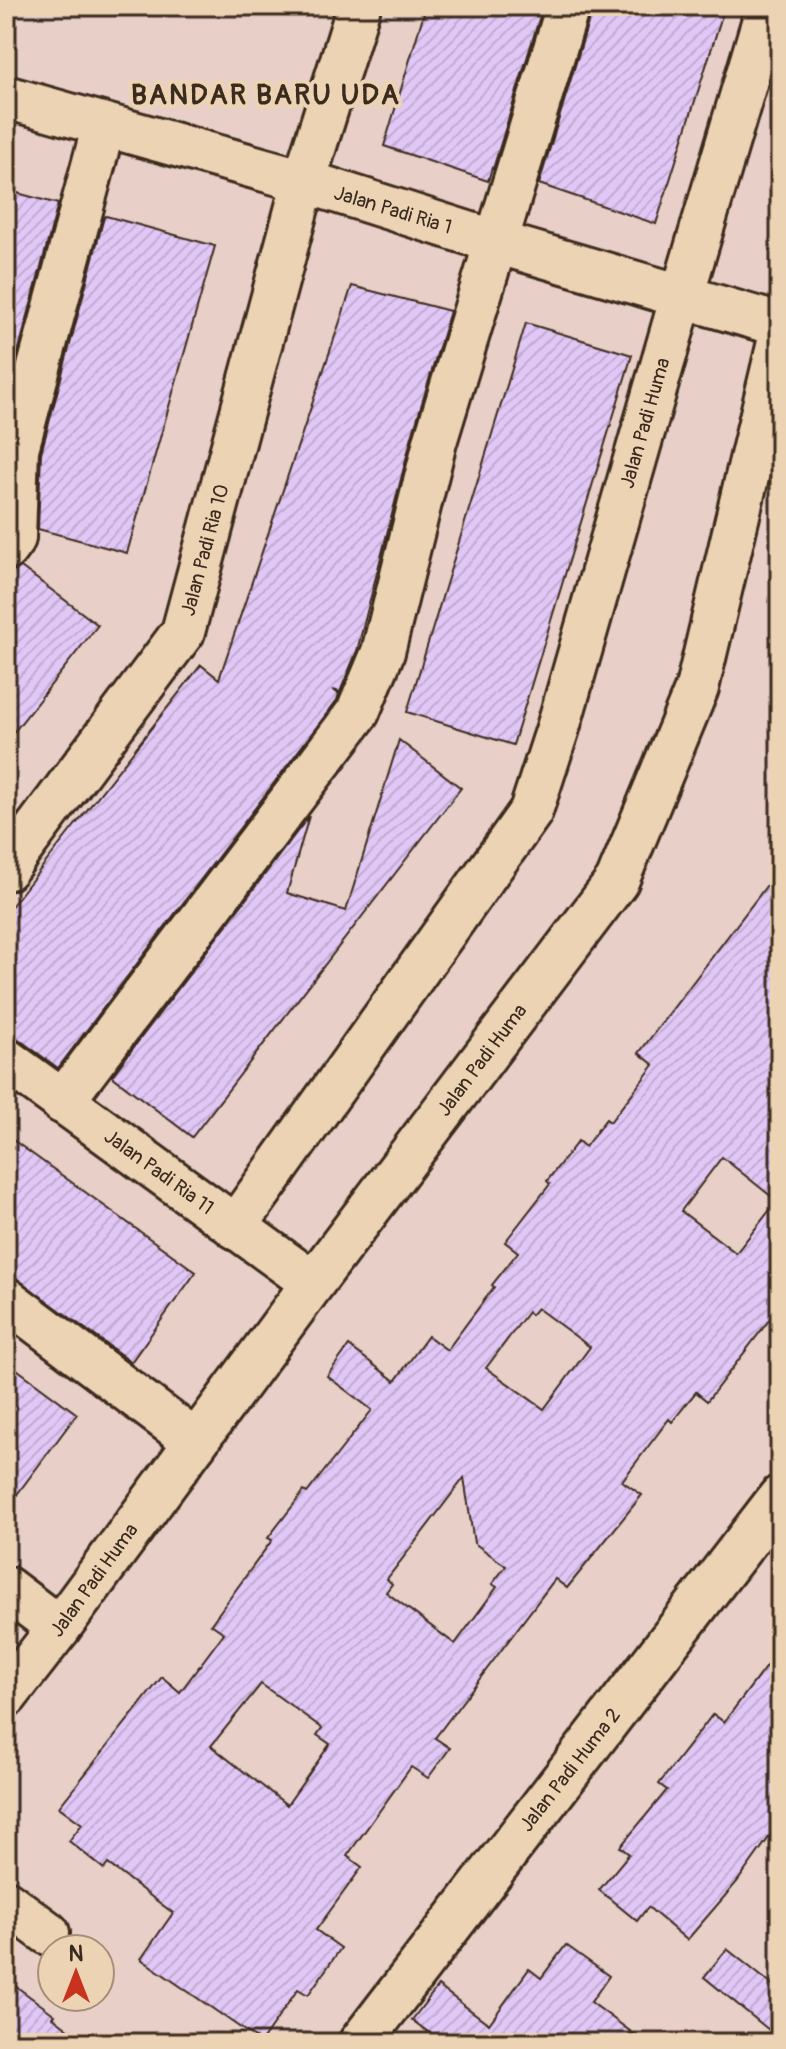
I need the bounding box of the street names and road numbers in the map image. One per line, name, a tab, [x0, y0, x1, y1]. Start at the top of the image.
street label: Jalan Padi Ria 1	[331, 180, 455, 240]
street label: Jalan Padi Huma	[614, 355, 676, 491]
street label: Jalan Padi Ria 10	[175, 481, 235, 619]
street label: Jalan Padi Huma	[432, 999, 532, 1121]
street label: Jalan Padi Ria 11	[99, 1124, 219, 1220]
street label: Jalan Padi Huma	[44, 1518, 144, 1642]
street label: Jalan Padi Huma 2	[514, 1703, 626, 1837]

